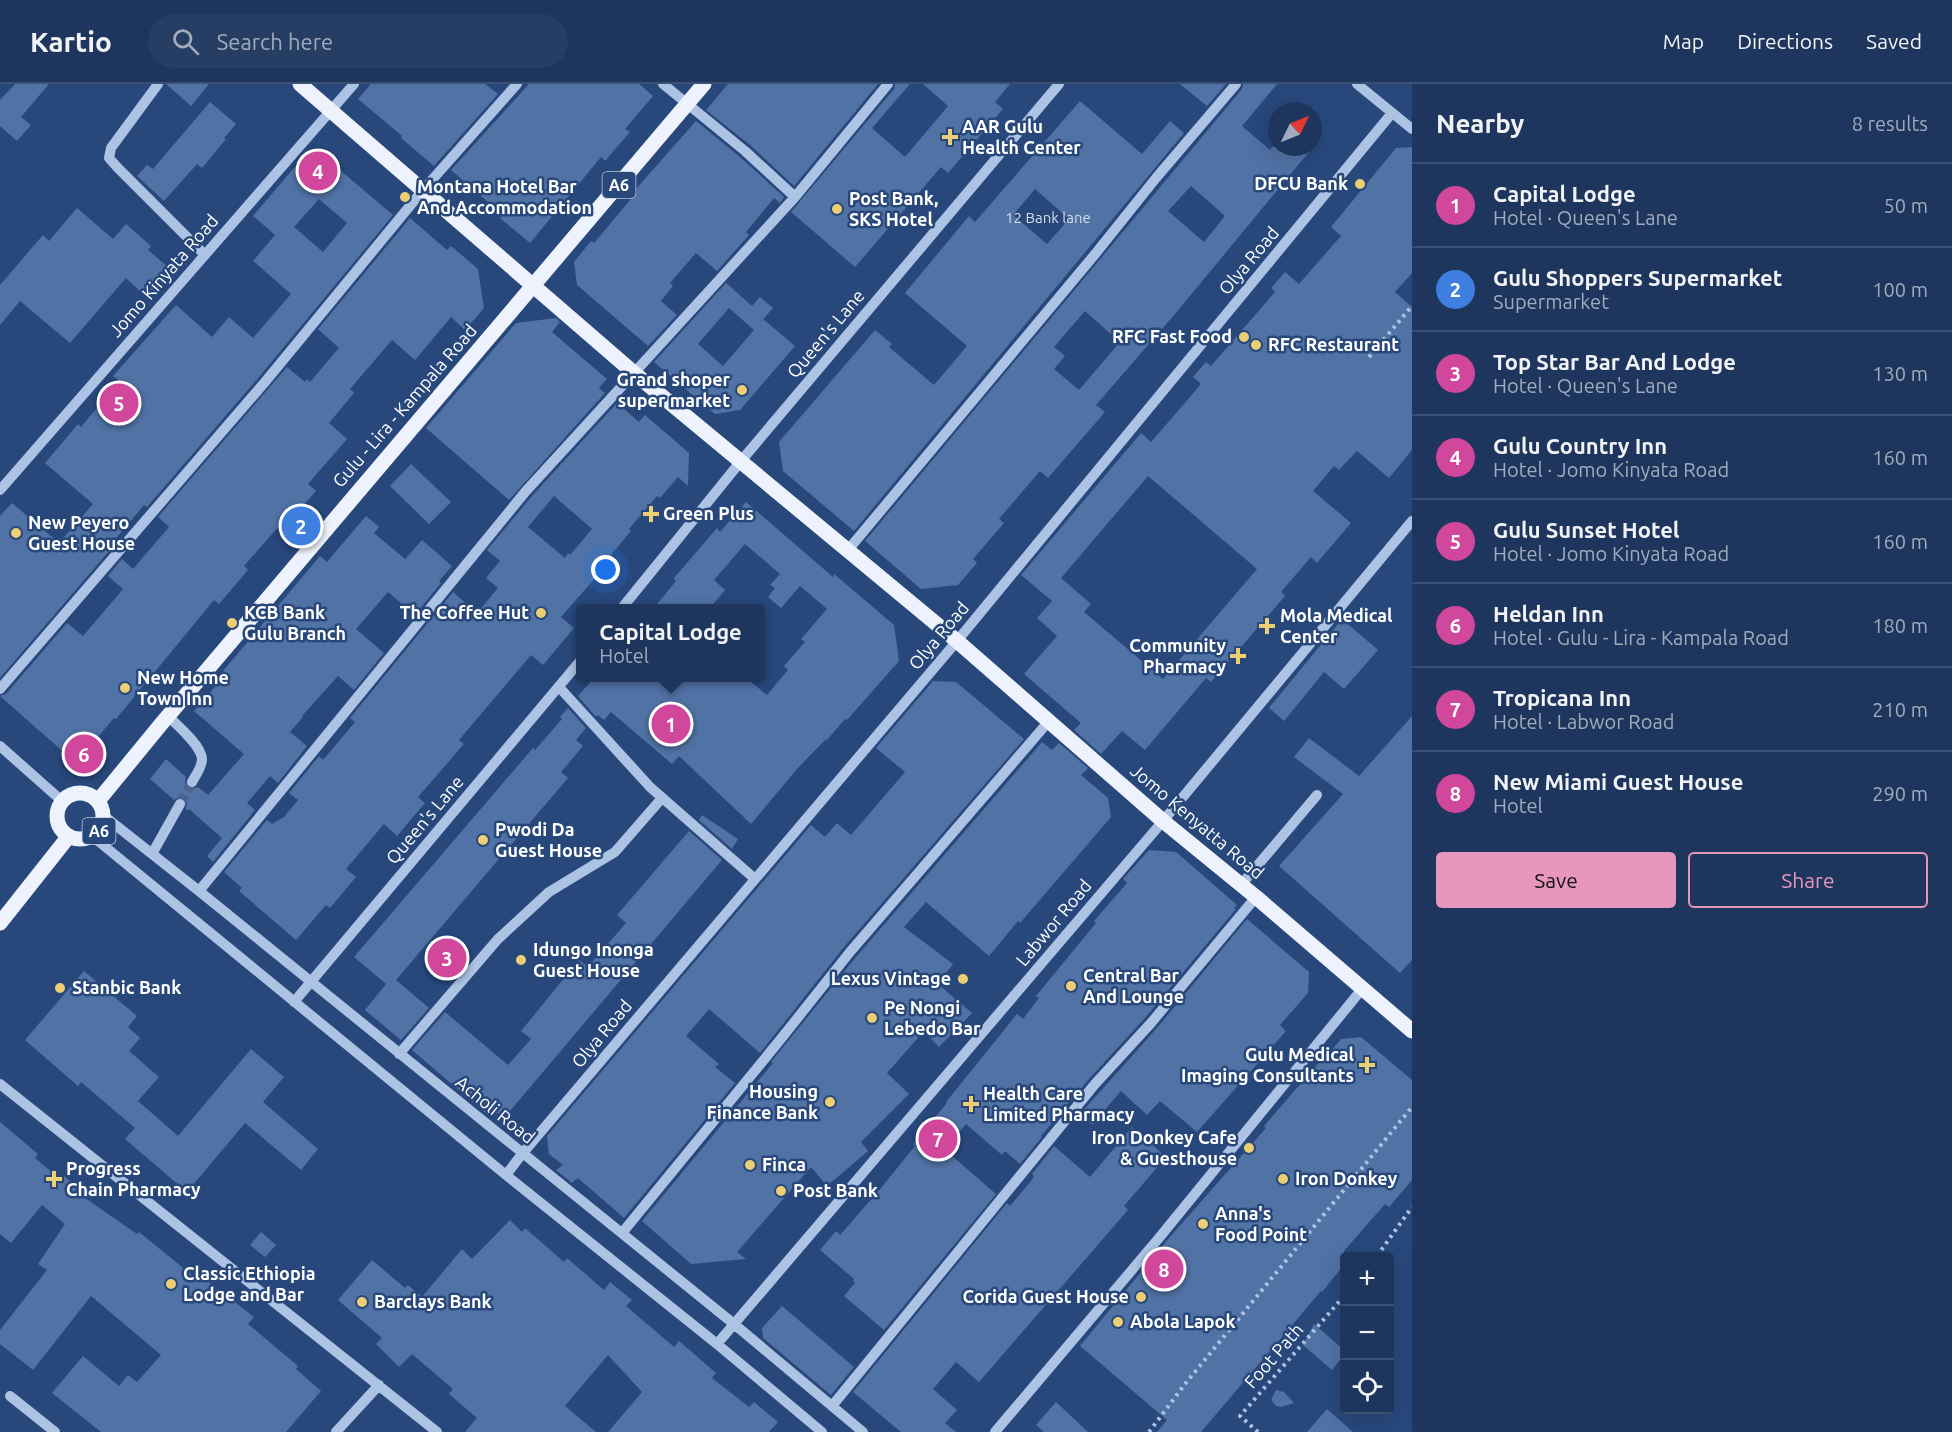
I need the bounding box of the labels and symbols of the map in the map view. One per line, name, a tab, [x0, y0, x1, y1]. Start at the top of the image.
north arrow	[1268, 102, 1322, 156]
place label: AAR Gulu Health Center	[962, 116, 1081, 157]
marker: AAR Gulu Health Center	[943, 130, 957, 144]
pin: 4	[298, 148, 338, 194]
road number: A6	[602, 172, 636, 198]
place label: DFCU Bank	[1254, 173, 1348, 193]
place label: Montana Hotel Bar And Accommodation	[417, 176, 592, 217]
marker: DFCU Bank	[1353, 177, 1367, 191]
place label: Post Bank, SKS Hotel	[849, 188, 938, 229]
marker: Montana Hotel Bar And Accommodation	[398, 190, 412, 204]
marker: Post Bank, SKS Hotel	[830, 202, 844, 216]
house number: 12 Bank lane	[1005, 209, 1091, 226]
street label: Jomo Kinyata Road	[105, 210, 222, 340]
street label: Olya Road	[1214, 222, 1282, 298]
street label: Queen's Lane	[783, 285, 869, 382]
street label: Gulu - Lira - Kampala Road	[328, 320, 480, 491]
place label: RFC Fast Food	[1112, 326, 1232, 346]
marker: RFC Fast Food	[1237, 330, 1251, 344]
place label: RFC Restaurant	[1268, 334, 1399, 354]
marker: RFC Restaurant	[1249, 338, 1263, 352]
place label: Grand shoper super market	[617, 369, 731, 410]
pin: 5	[100, 380, 138, 426]
marker: Grand shoper super market	[735, 383, 749, 397]
place label: Green Plus	[663, 503, 754, 523]
pin: 2	[282, 504, 320, 548]
marker: Green Plus	[644, 507, 658, 521]
place label: New Peyero Guest House	[28, 512, 135, 553]
marker: New Peyero Guest House	[9, 526, 23, 540]
your location	[591, 555, 620, 584]
street label: Olya Road	[904, 597, 972, 673]
place label: KCB Bank Gulu Branch	[244, 602, 346, 643]
place label: The Coffee Hut	[400, 602, 529, 622]
place label: Mola Medical Center	[1280, 605, 1393, 646]
marker: The Coffee Hut	[534, 606, 548, 620]
marker: KCB Bank Gulu Branch	[225, 616, 239, 630]
marker: Mola Medical Center	[1258, 617, 1276, 635]
place label: Community Pharmacy	[1129, 635, 1226, 676]
marker: Community Pharmacy	[1231, 649, 1245, 663]
place label: New Home Town Inn	[137, 667, 229, 708]
marker: New Home Town Inn	[118, 681, 132, 695]
pin: 1	[652, 702, 690, 746]
pin: 6	[64, 732, 104, 776]
street label: Jomo Kenyatta Road	[1127, 760, 1268, 883]
street label: Queen's Lane	[382, 771, 468, 868]
road number: A6	[82, 818, 116, 844]
place label: Pwodi Da Guest House	[495, 819, 602, 860]
marker: Pwodi Da Guest House	[476, 833, 490, 847]
street label: Labwor Road	[1012, 875, 1095, 969]
pin: 3	[428, 936, 466, 980]
place label: Idungo Inonga Guest House	[533, 939, 654, 980]
marker: Idungo Inonga Guest House	[514, 953, 528, 967]
place label: Central Bar And Lounge	[1083, 965, 1184, 1006]
place label: Lexus Vintage	[831, 968, 951, 988]
marker: Lexus Vintage	[956, 972, 970, 986]
place label: Stanbic Bank	[72, 977, 181, 997]
marker: Central Bar And Lounge	[1064, 979, 1078, 993]
marker: Stanbic Bank	[53, 981, 67, 995]
street label: Olya Road	[567, 995, 635, 1071]
place label: Pe Nongi Lebedo Bar	[884, 997, 981, 1038]
marker: Pe Nongi Lebedo Bar	[865, 1011, 879, 1025]
place label: Gulu Medical Imaging Consultants	[1181, 1044, 1355, 1085]
marker: Gulu Medical Imaging Consultants	[1358, 1056, 1376, 1074]
street label: Acholi Road	[452, 1071, 539, 1147]
place label: Housing Finance Bank	[707, 1081, 818, 1122]
place label: Health Care Limited Pharmacy	[983, 1083, 1135, 1124]
marker: Housing Finance Bank	[823, 1095, 837, 1109]
marker: Health Care Limited Pharmacy	[964, 1097, 978, 1111]
pin: 7	[918, 1116, 958, 1162]
place label: Iron Donkey Cafe & Guesthouse	[1091, 1127, 1237, 1168]
marker: Iron Donkey Cafe & Guesthouse	[1242, 1141, 1256, 1155]
place label: Finca	[762, 1154, 806, 1174]
place label: Progress Chain Pharmacy	[66, 1158, 201, 1199]
marker: Finca	[743, 1158, 757, 1172]
place label: Iron Donkey	[1295, 1168, 1398, 1188]
marker: Progress Chain Pharmacy	[47, 1172, 61, 1186]
marker: Iron Donkey	[1276, 1172, 1290, 1186]
place label: Post Bank	[793, 1180, 878, 1200]
marker: Post Bank	[774, 1184, 788, 1198]
place label: Anna's Food Point	[1215, 1203, 1307, 1244]
marker: Anna's Food Point	[1196, 1217, 1210, 1231]
pin: 8	[1144, 1246, 1184, 1292]
place label: Classic Ethiopia Lodge and Bar	[183, 1263, 315, 1304]
marker: Classic Ethiopia Lodge and Bar	[164, 1277, 178, 1291]
place label: Corida Guest House	[962, 1286, 1129, 1306]
marker: Corida Guest House	[1134, 1290, 1148, 1304]
place label: Barclays Bank	[374, 1291, 492, 1311]
marker: Barclays Bank	[355, 1295, 369, 1309]
place label: Abola Lapok	[1130, 1311, 1236, 1331]
marker: Abola Lapok	[1111, 1315, 1125, 1329]
street label: Foot Path	[1240, 1319, 1307, 1392]

